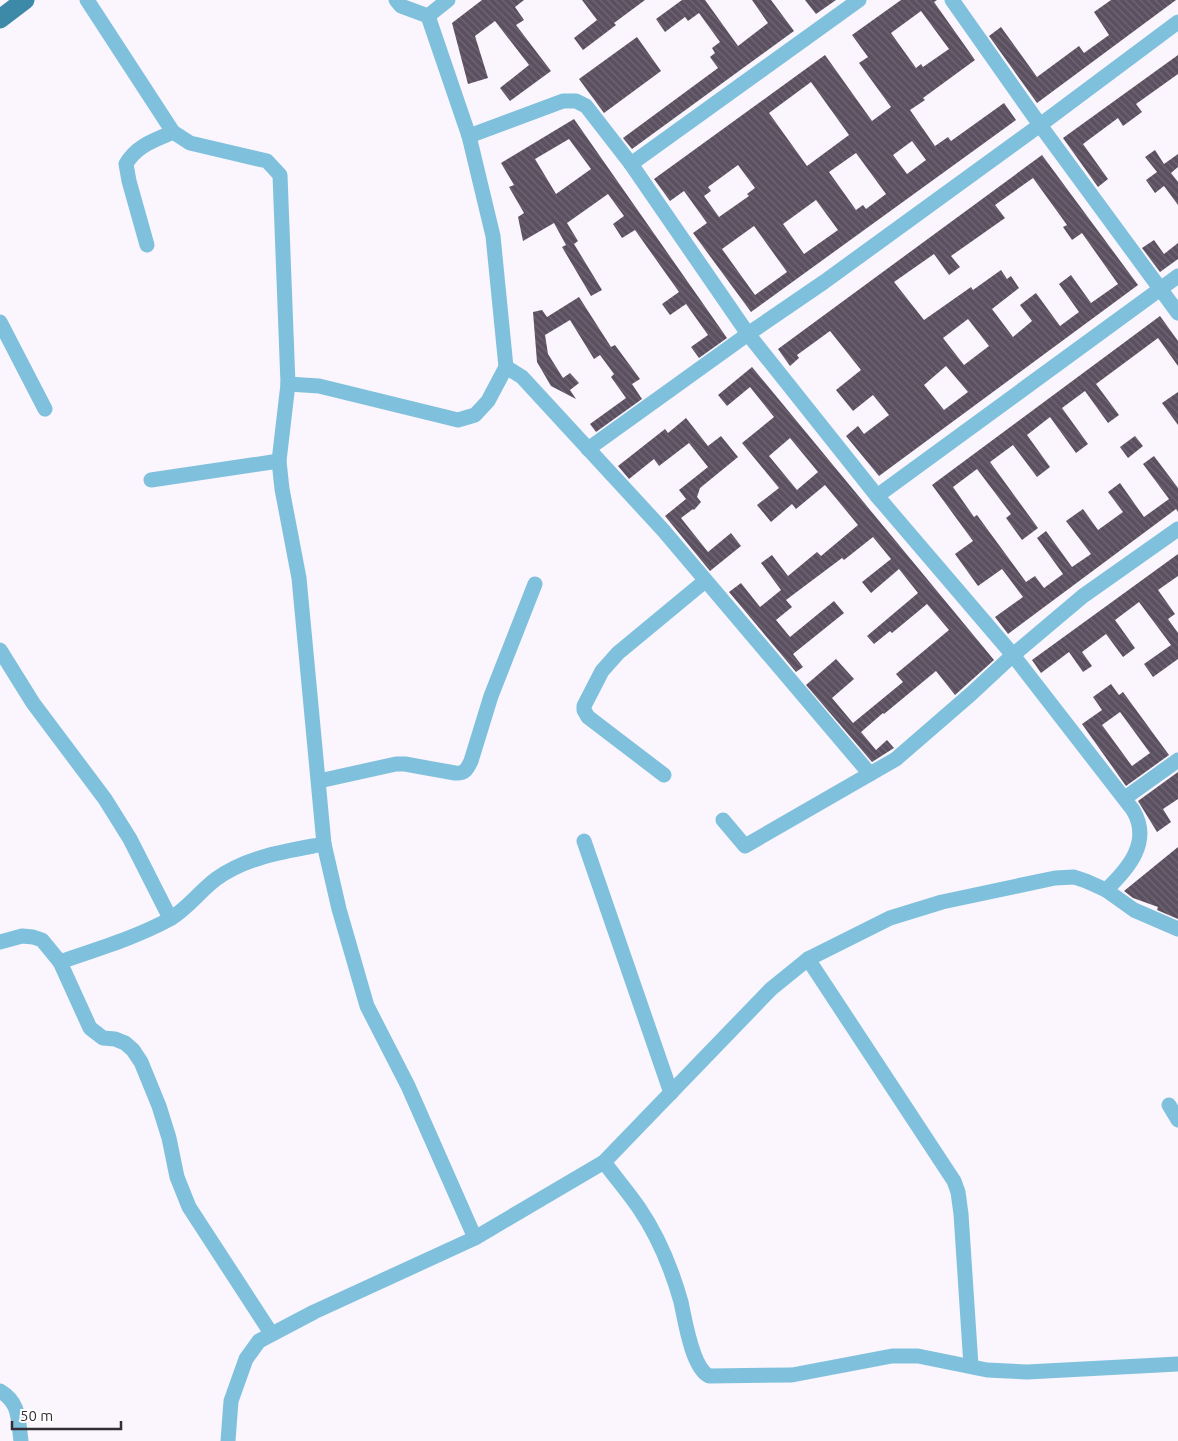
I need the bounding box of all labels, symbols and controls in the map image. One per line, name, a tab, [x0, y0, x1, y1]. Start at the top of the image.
scale bar	[12, 1398, 121, 1430]
text: 50 m	[20, 1407, 53, 1424]

